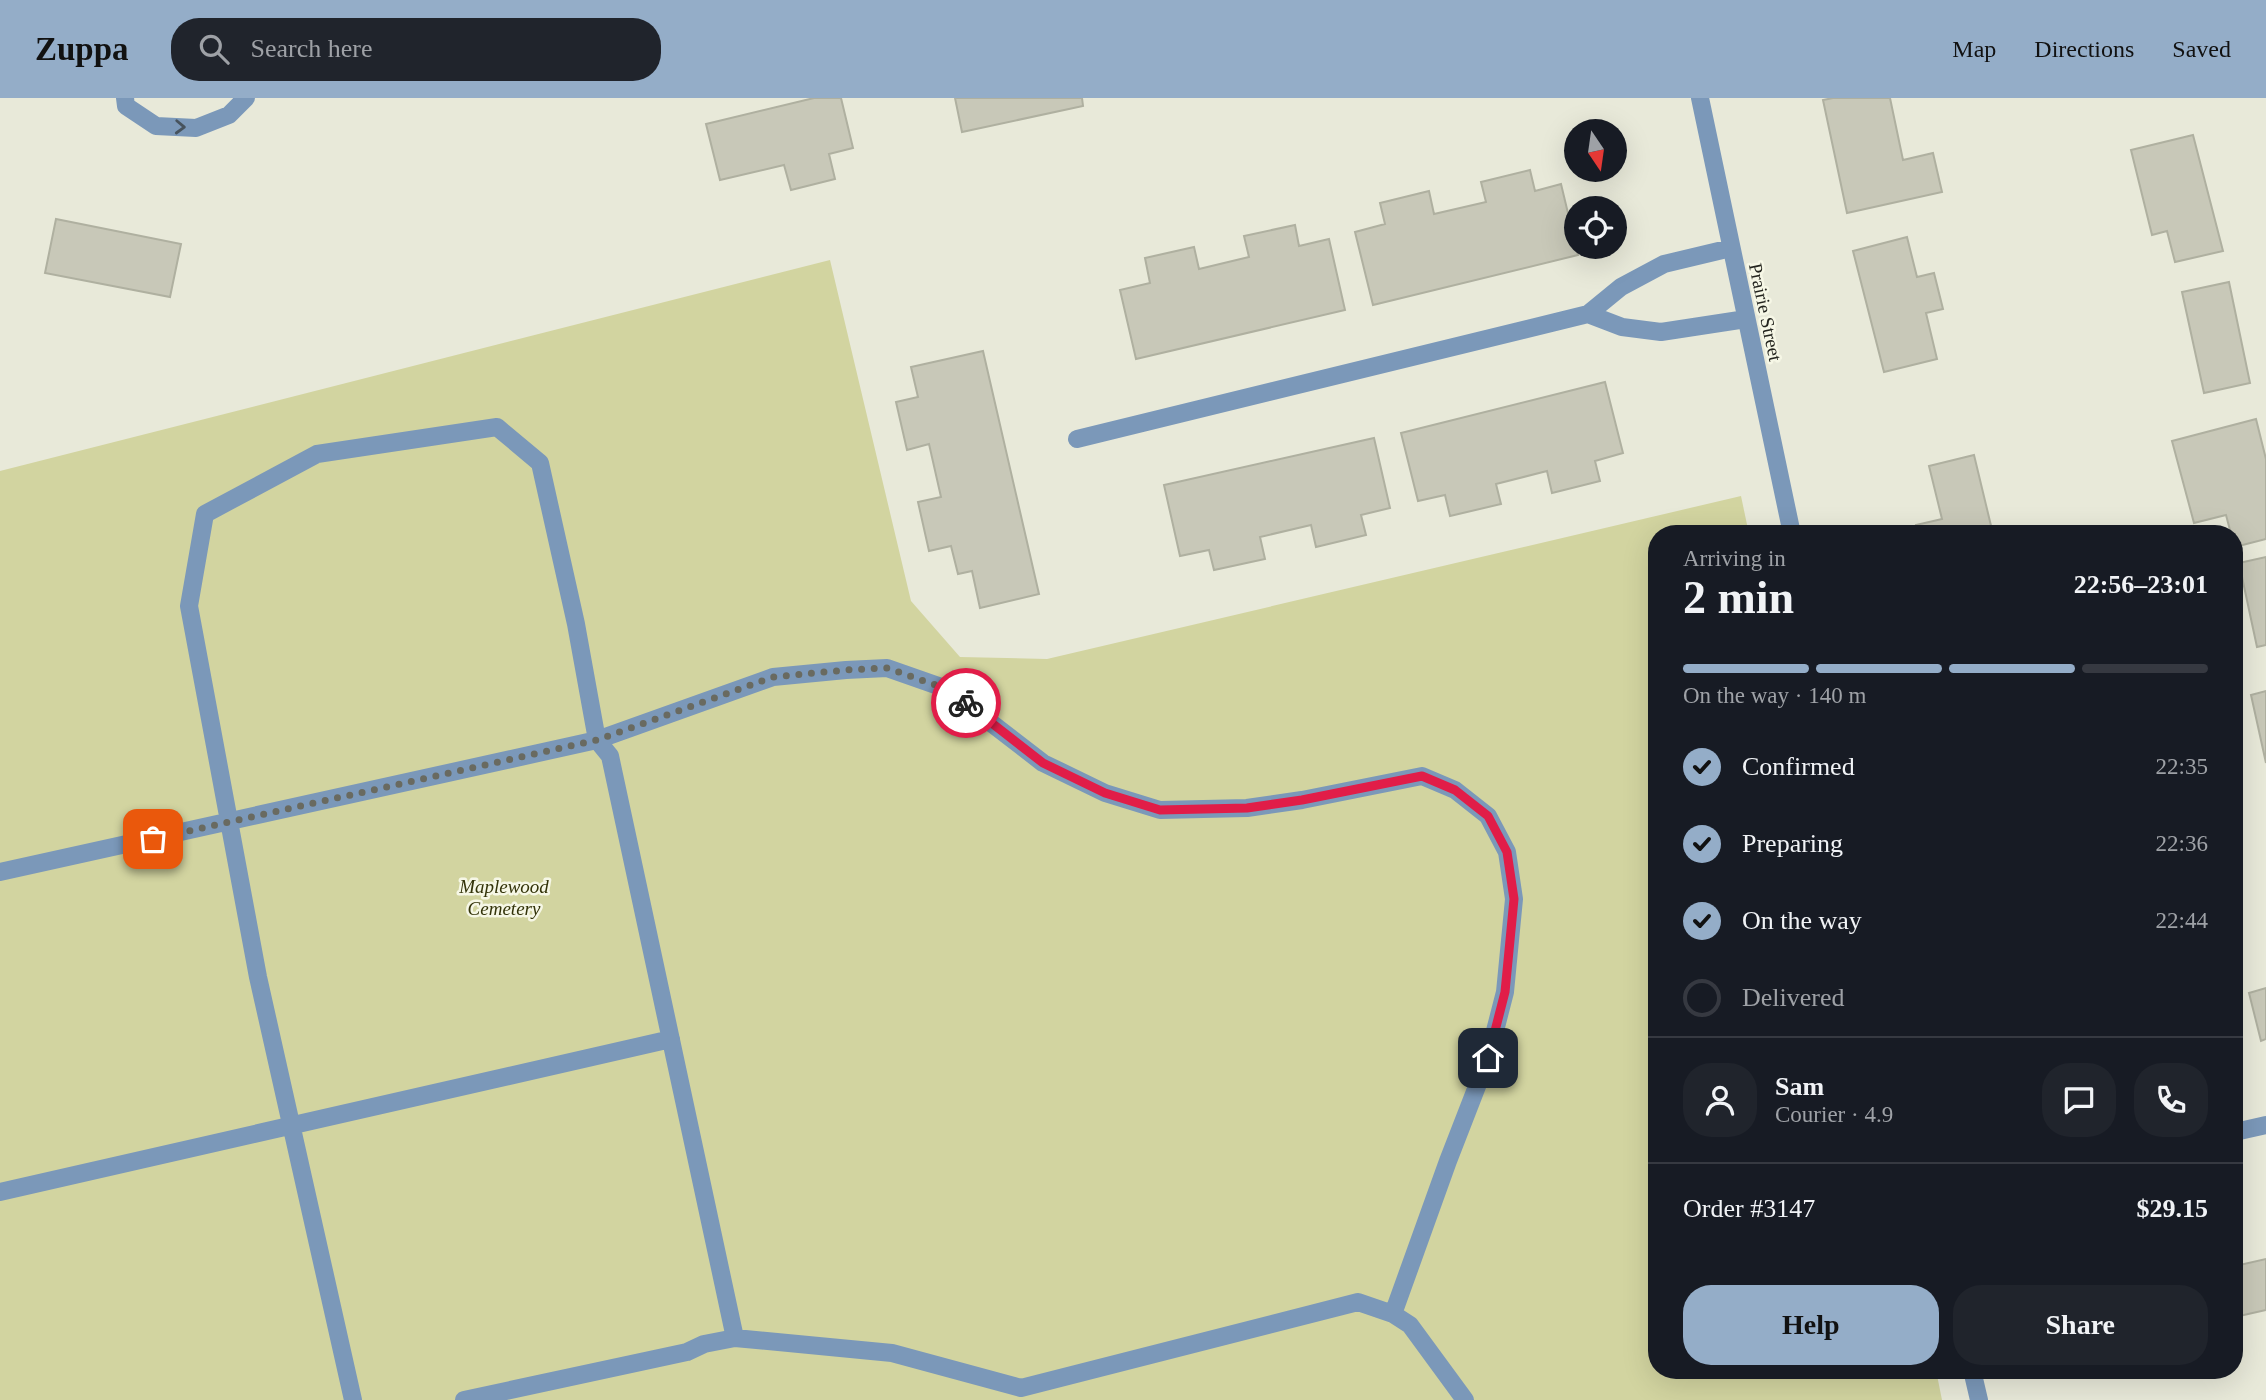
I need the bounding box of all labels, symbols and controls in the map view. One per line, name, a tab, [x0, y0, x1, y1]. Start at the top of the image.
search box	[171, 18, 661, 81]
icon: search	[195, 30, 233, 68]
text: Zuppa	[35, 31, 129, 67]
text: Search here	[251, 34, 373, 63]
text: Map	[1952, 36, 1996, 62]
text: Directions	[2034, 36, 2134, 62]
text: Saved	[2172, 36, 2231, 62]
one-way arrow	[175, 119, 186, 134]
north arrow	[1564, 119, 1628, 182]
map controls	[1564, 119, 1627, 259]
button: locate	[1564, 196, 1627, 259]
street label: Prairie Street	[1745, 261, 1786, 364]
text: Arriving in	[1683, 546, 1786, 571]
text: 22:56–23:01	[2074, 570, 2208, 599]
text: 2 min	[1683, 572, 1794, 623]
courier	[931, 668, 1001, 738]
text: On the way · 140 m	[1683, 683, 1866, 708]
icon: bike	[947, 684, 985, 722]
icon: check	[1683, 748, 1721, 786]
text: Confirmed	[1742, 752, 1855, 781]
text: 22:35	[2156, 754, 2208, 779]
pin	[123, 809, 183, 869]
icon: bag	[134, 820, 172, 858]
icon: check	[1683, 825, 1721, 863]
text: Preparing	[1742, 829, 1843, 858]
text: 22:36	[2156, 831, 2208, 856]
park label: Maplewood Cemetery	[458, 876, 549, 919]
icon: check	[1683, 902, 1721, 940]
text: On the way	[1742, 906, 1862, 935]
text: 22:44	[2156, 908, 2208, 933]
text: Delivered	[1742, 983, 1845, 1012]
pin	[1458, 1028, 1518, 1088]
icon: home	[1469, 1039, 1507, 1077]
button: person	[1683, 1063, 1757, 1137]
button: chat	[2042, 1063, 2116, 1137]
button: phone	[2134, 1063, 2208, 1137]
text: Sam	[1775, 1072, 1824, 1101]
text: Courier · 4.9	[1775, 1102, 1893, 1127]
text: Order #3147	[1683, 1194, 1815, 1223]
text: $29.15	[2137, 1194, 2208, 1223]
button: Help	[1683, 1285, 1939, 1365]
button: Share	[1953, 1285, 2208, 1365]

